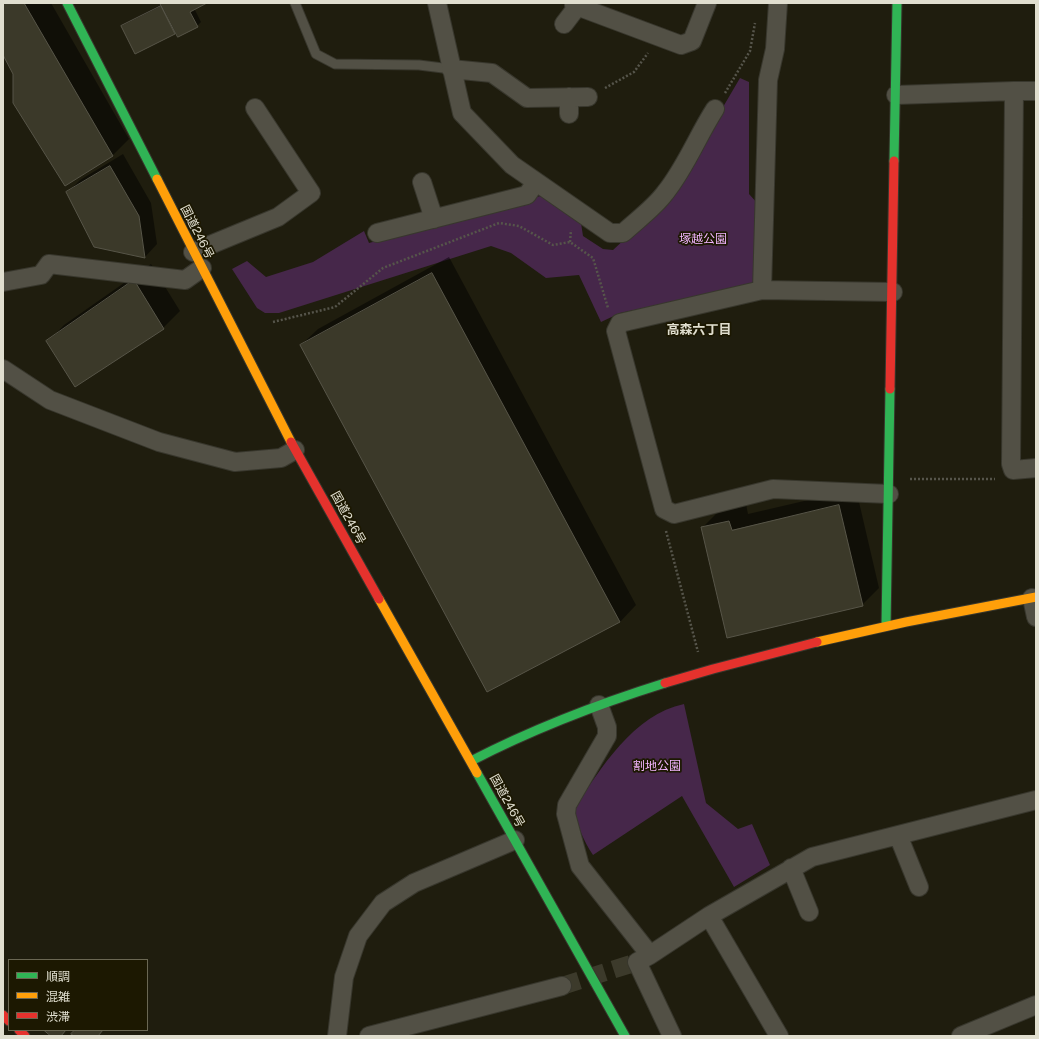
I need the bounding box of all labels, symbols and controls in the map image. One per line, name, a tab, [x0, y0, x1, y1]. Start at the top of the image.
street label: 国道246号	[177, 203, 217, 261]
park label: 塚越公園	[679, 232, 727, 246]
district label: 高森六丁目	[667, 322, 731, 338]
street label: 国道246号	[328, 489, 368, 547]
park label: 割地公園	[633, 759, 681, 773]
street label: 国道246号	[487, 772, 527, 830]
legend	[8, 959, 148, 1031]
text: 順調	[46, 970, 70, 984]
text: 混雑	[46, 990, 70, 1004]
text: 渋滞	[46, 1010, 70, 1024]

